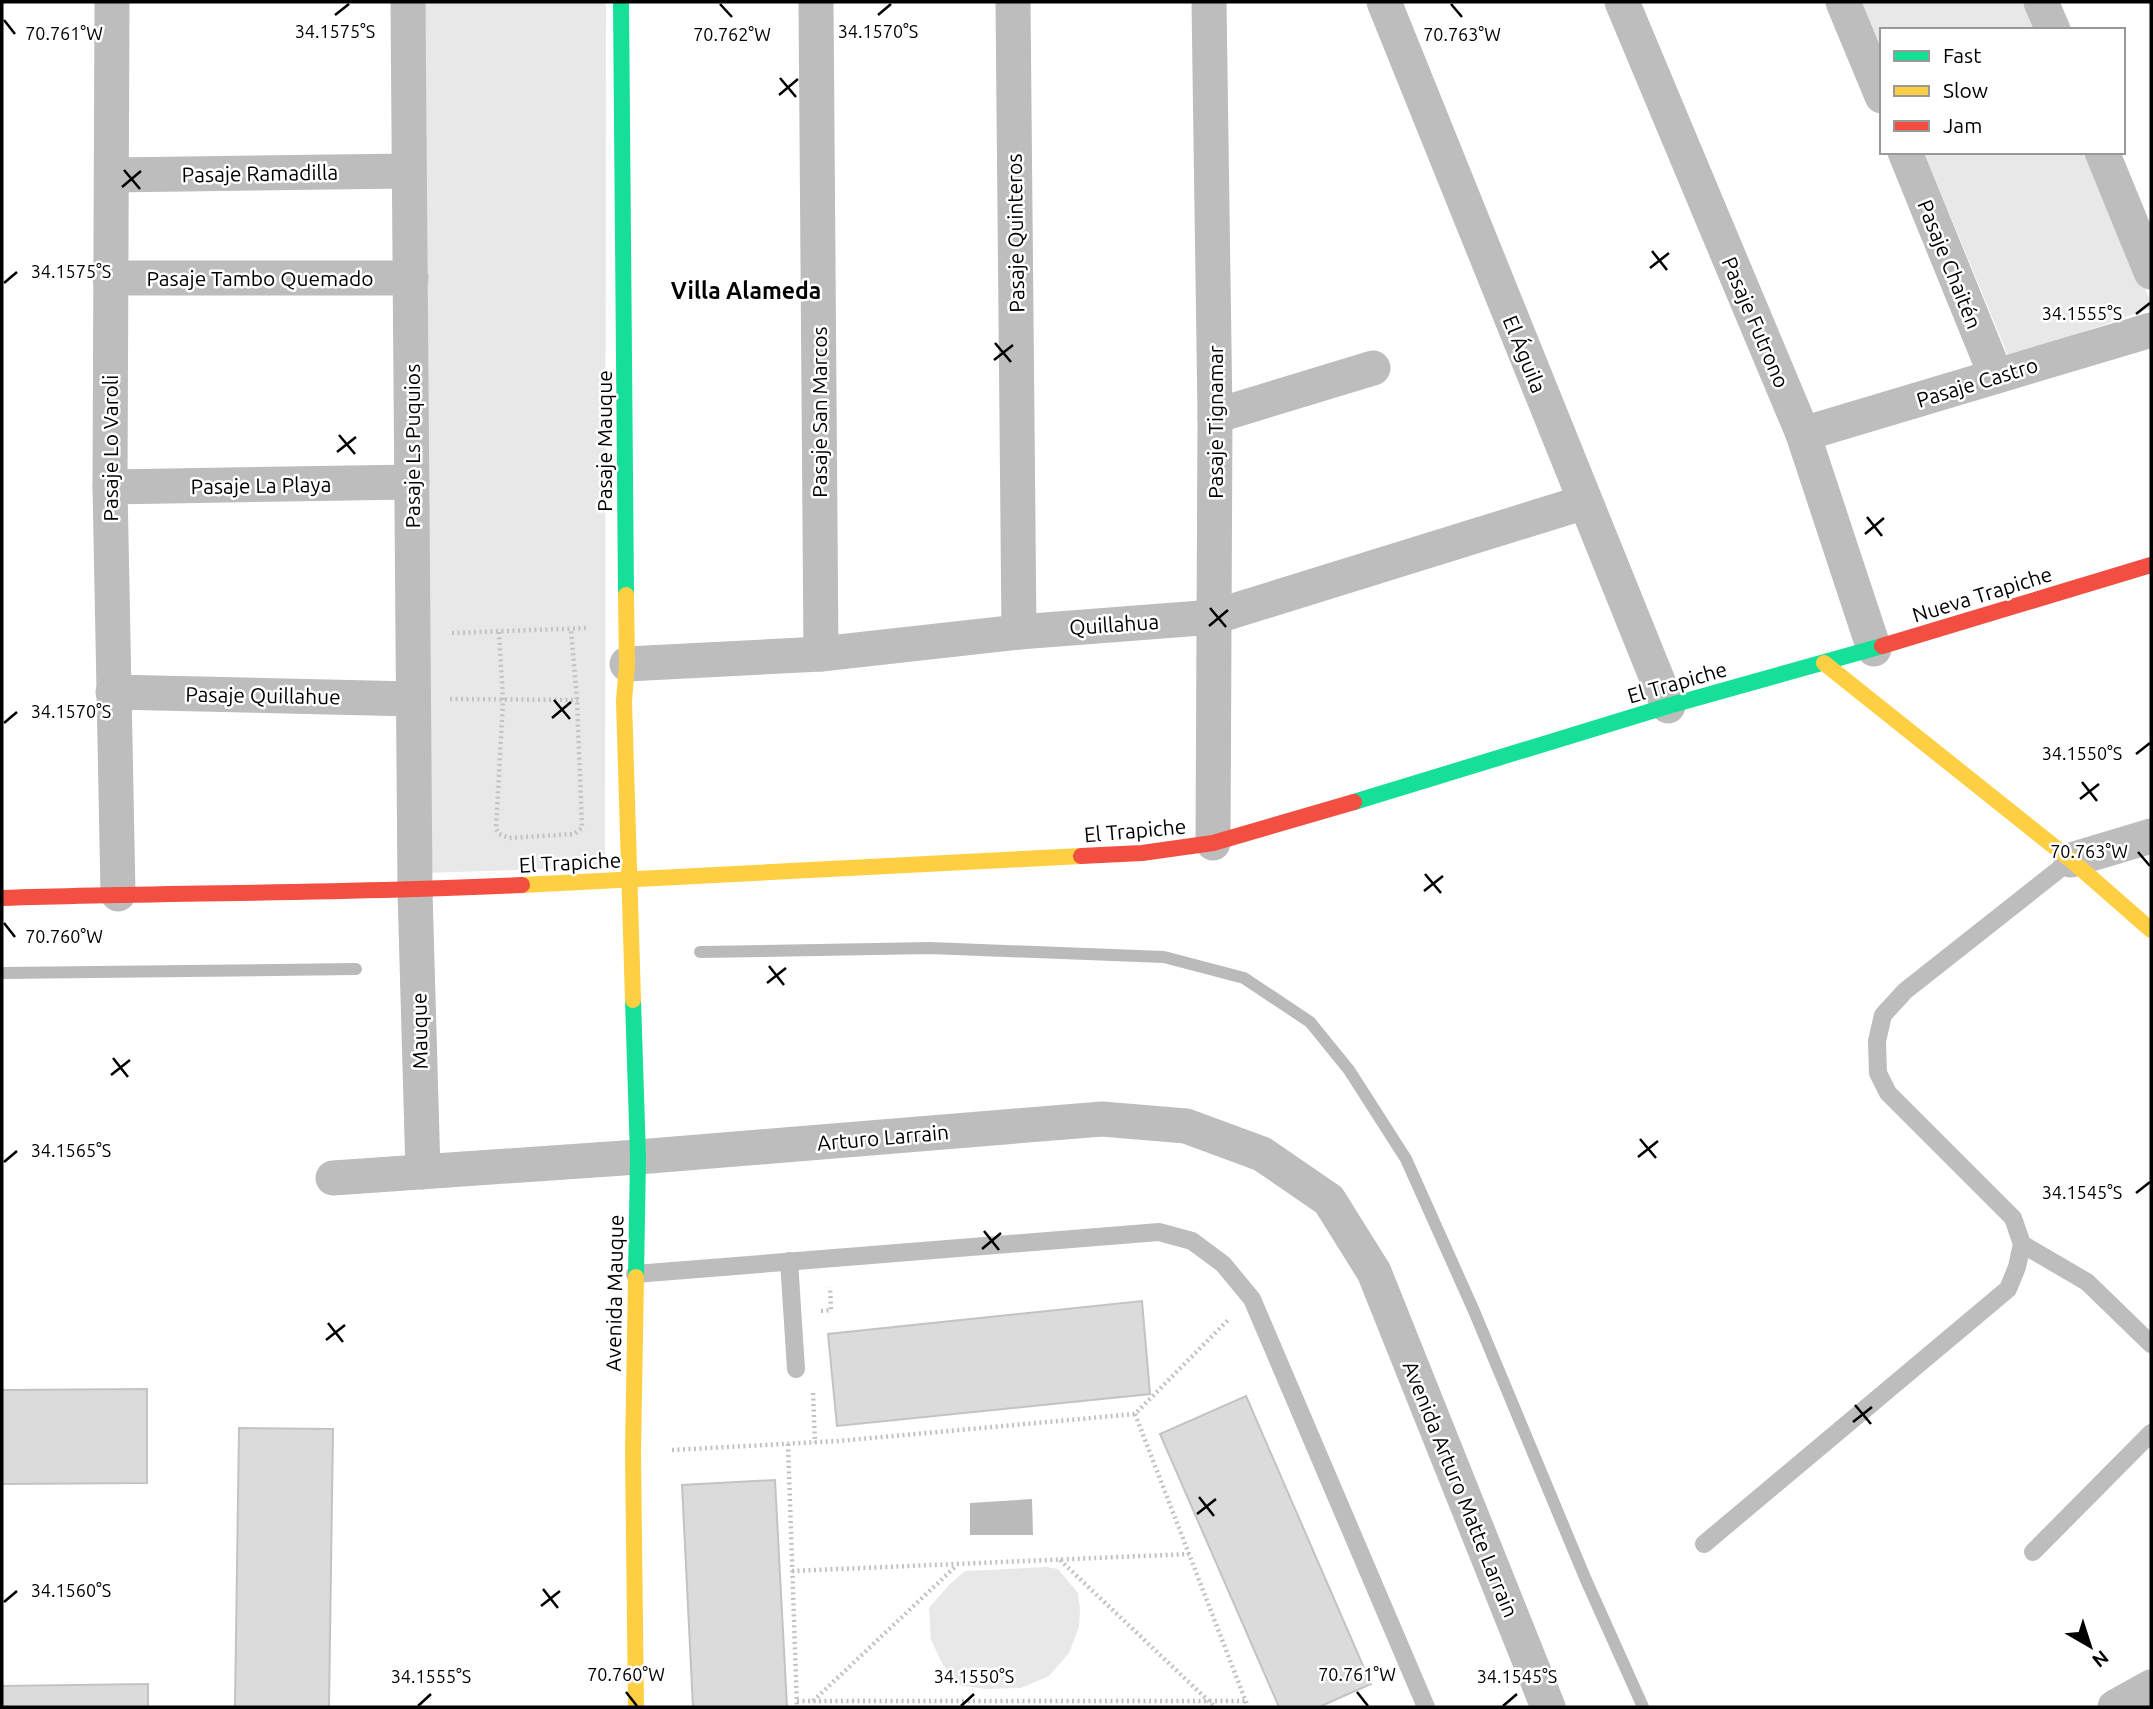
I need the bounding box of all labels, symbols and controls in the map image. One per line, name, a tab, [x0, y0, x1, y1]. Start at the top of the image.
text: 34.1575°S	[295, 21, 375, 41]
text: 34.1570°S	[838, 21, 918, 41]
text: 70.761°W	[25, 23, 103, 43]
text: 70.762°W	[693, 24, 771, 44]
text: 70.763°W	[1423, 24, 1501, 44]
legend	[1880, 28, 2125, 154]
text: Fast	[1943, 43, 1981, 67]
text: Slow	[1943, 78, 1988, 102]
text: Jam	[1943, 113, 1982, 137]
street label: Pasaje Quinteros	[1002, 153, 1028, 313]
street label: Pasaje Ramadilla	[182, 160, 338, 186]
street label: Pasaje Chaitén	[1913, 196, 1987, 332]
street label: Pasaje Futrono	[1718, 253, 1794, 391]
text: 34.1575°S	[31, 261, 111, 281]
street label: Pasaje Tambo Quemado	[146, 266, 374, 290]
district label: Villa Alameda	[671, 278, 821, 303]
text: 34.1555°S	[2042, 303, 2122, 323]
street label: El Águila	[1499, 312, 1551, 396]
street label: Pasaje San Marcos	[807, 326, 831, 498]
street label: Pasaje Tignamar	[1203, 345, 1227, 499]
street label: Pasaje Castro	[1913, 352, 2041, 412]
street label: Pasaje Ls Puquios	[400, 364, 424, 528]
street label: Pasaje Mauque	[592, 370, 616, 512]
street label: Pasaje Lo Varoli	[98, 375, 122, 521]
street label: Pasaje La Playa	[190, 472, 332, 498]
street label: Nueva Trapiche	[1909, 561, 2055, 627]
street label: Quillahua	[1068, 609, 1160, 639]
street label: El Trapiche	[1624, 656, 1730, 708]
street label: Pasaje Quillahue	[185, 682, 341, 708]
text: 34.1570°S	[31, 701, 111, 721]
text: 34.1550°S	[2042, 743, 2122, 763]
street label: El Trapiche	[1083, 814, 1187, 846]
text: 70.763°W	[2050, 841, 2128, 861]
street label: El Trapiche	[518, 847, 622, 877]
text: 70.760°W	[25, 926, 103, 946]
street label: Mauque	[406, 992, 432, 1070]
street label: Arturo Larrain	[816, 1119, 950, 1155]
text: 34.1565°S	[31, 1140, 111, 1160]
text: 34.1545°S	[2042, 1182, 2122, 1202]
street label: Avenida Mauque	[601, 1214, 627, 1372]
street label: Avenida Arturo Matte Larrain	[1399, 1357, 1523, 1621]
text: 34.1560°S	[31, 1580, 111, 1600]
north arrow	[2055, 1611, 2125, 1681]
text: N	[2088, 1646, 2113, 1672]
text: 70.760°W	[587, 1664, 665, 1684]
text: 70.761°W	[1318, 1664, 1396, 1684]
text: 34.1555°S	[391, 1666, 471, 1686]
text: 34.1550°S	[934, 1666, 1014, 1686]
text: 34.1545°S	[1477, 1666, 1557, 1686]

